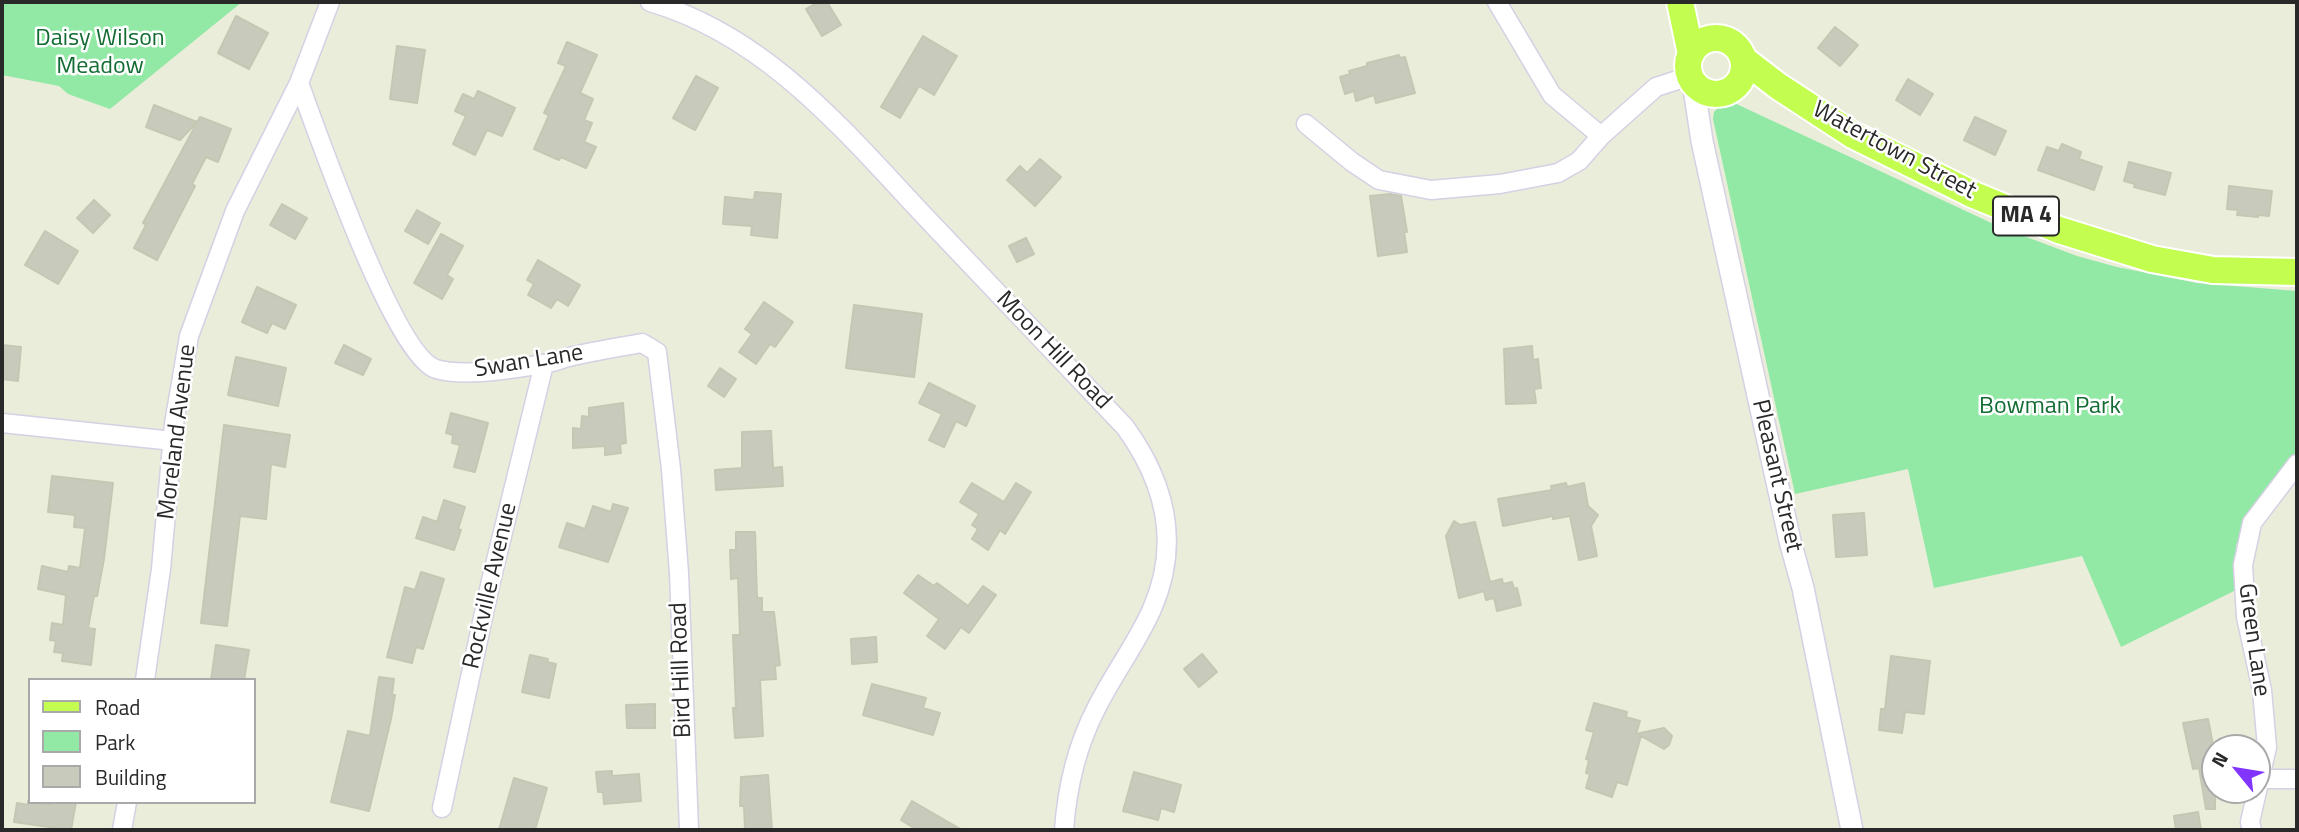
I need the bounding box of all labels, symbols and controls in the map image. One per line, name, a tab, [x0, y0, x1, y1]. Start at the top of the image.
park label: Daisy Wilson Meadow	[35, 25, 165, 81]
street label: Watertown Street	[1807, 96, 1981, 206]
road number: MA 4	[1993, 196, 2059, 236]
street label: Moon Hill Road	[989, 286, 1117, 416]
street label: Swan Lane	[473, 339, 585, 385]
street label: Moreland Avenue	[153, 343, 203, 521]
park label: Bowman Park	[1979, 393, 2121, 421]
street label: Pleasant Street	[1744, 397, 1808, 555]
street label: Rockville Avenue	[458, 500, 524, 672]
street label: Green Lane	[2231, 582, 2275, 698]
street label: Bird Hill Road	[665, 602, 699, 738]
legend	[28, 678, 256, 804]
text: Road	[95, 691, 140, 723]
text: Park	[95, 726, 135, 758]
north arrow	[2201, 734, 2271, 804]
text: N	[2203, 746, 2235, 772]
text: Building	[95, 761, 166, 793]

